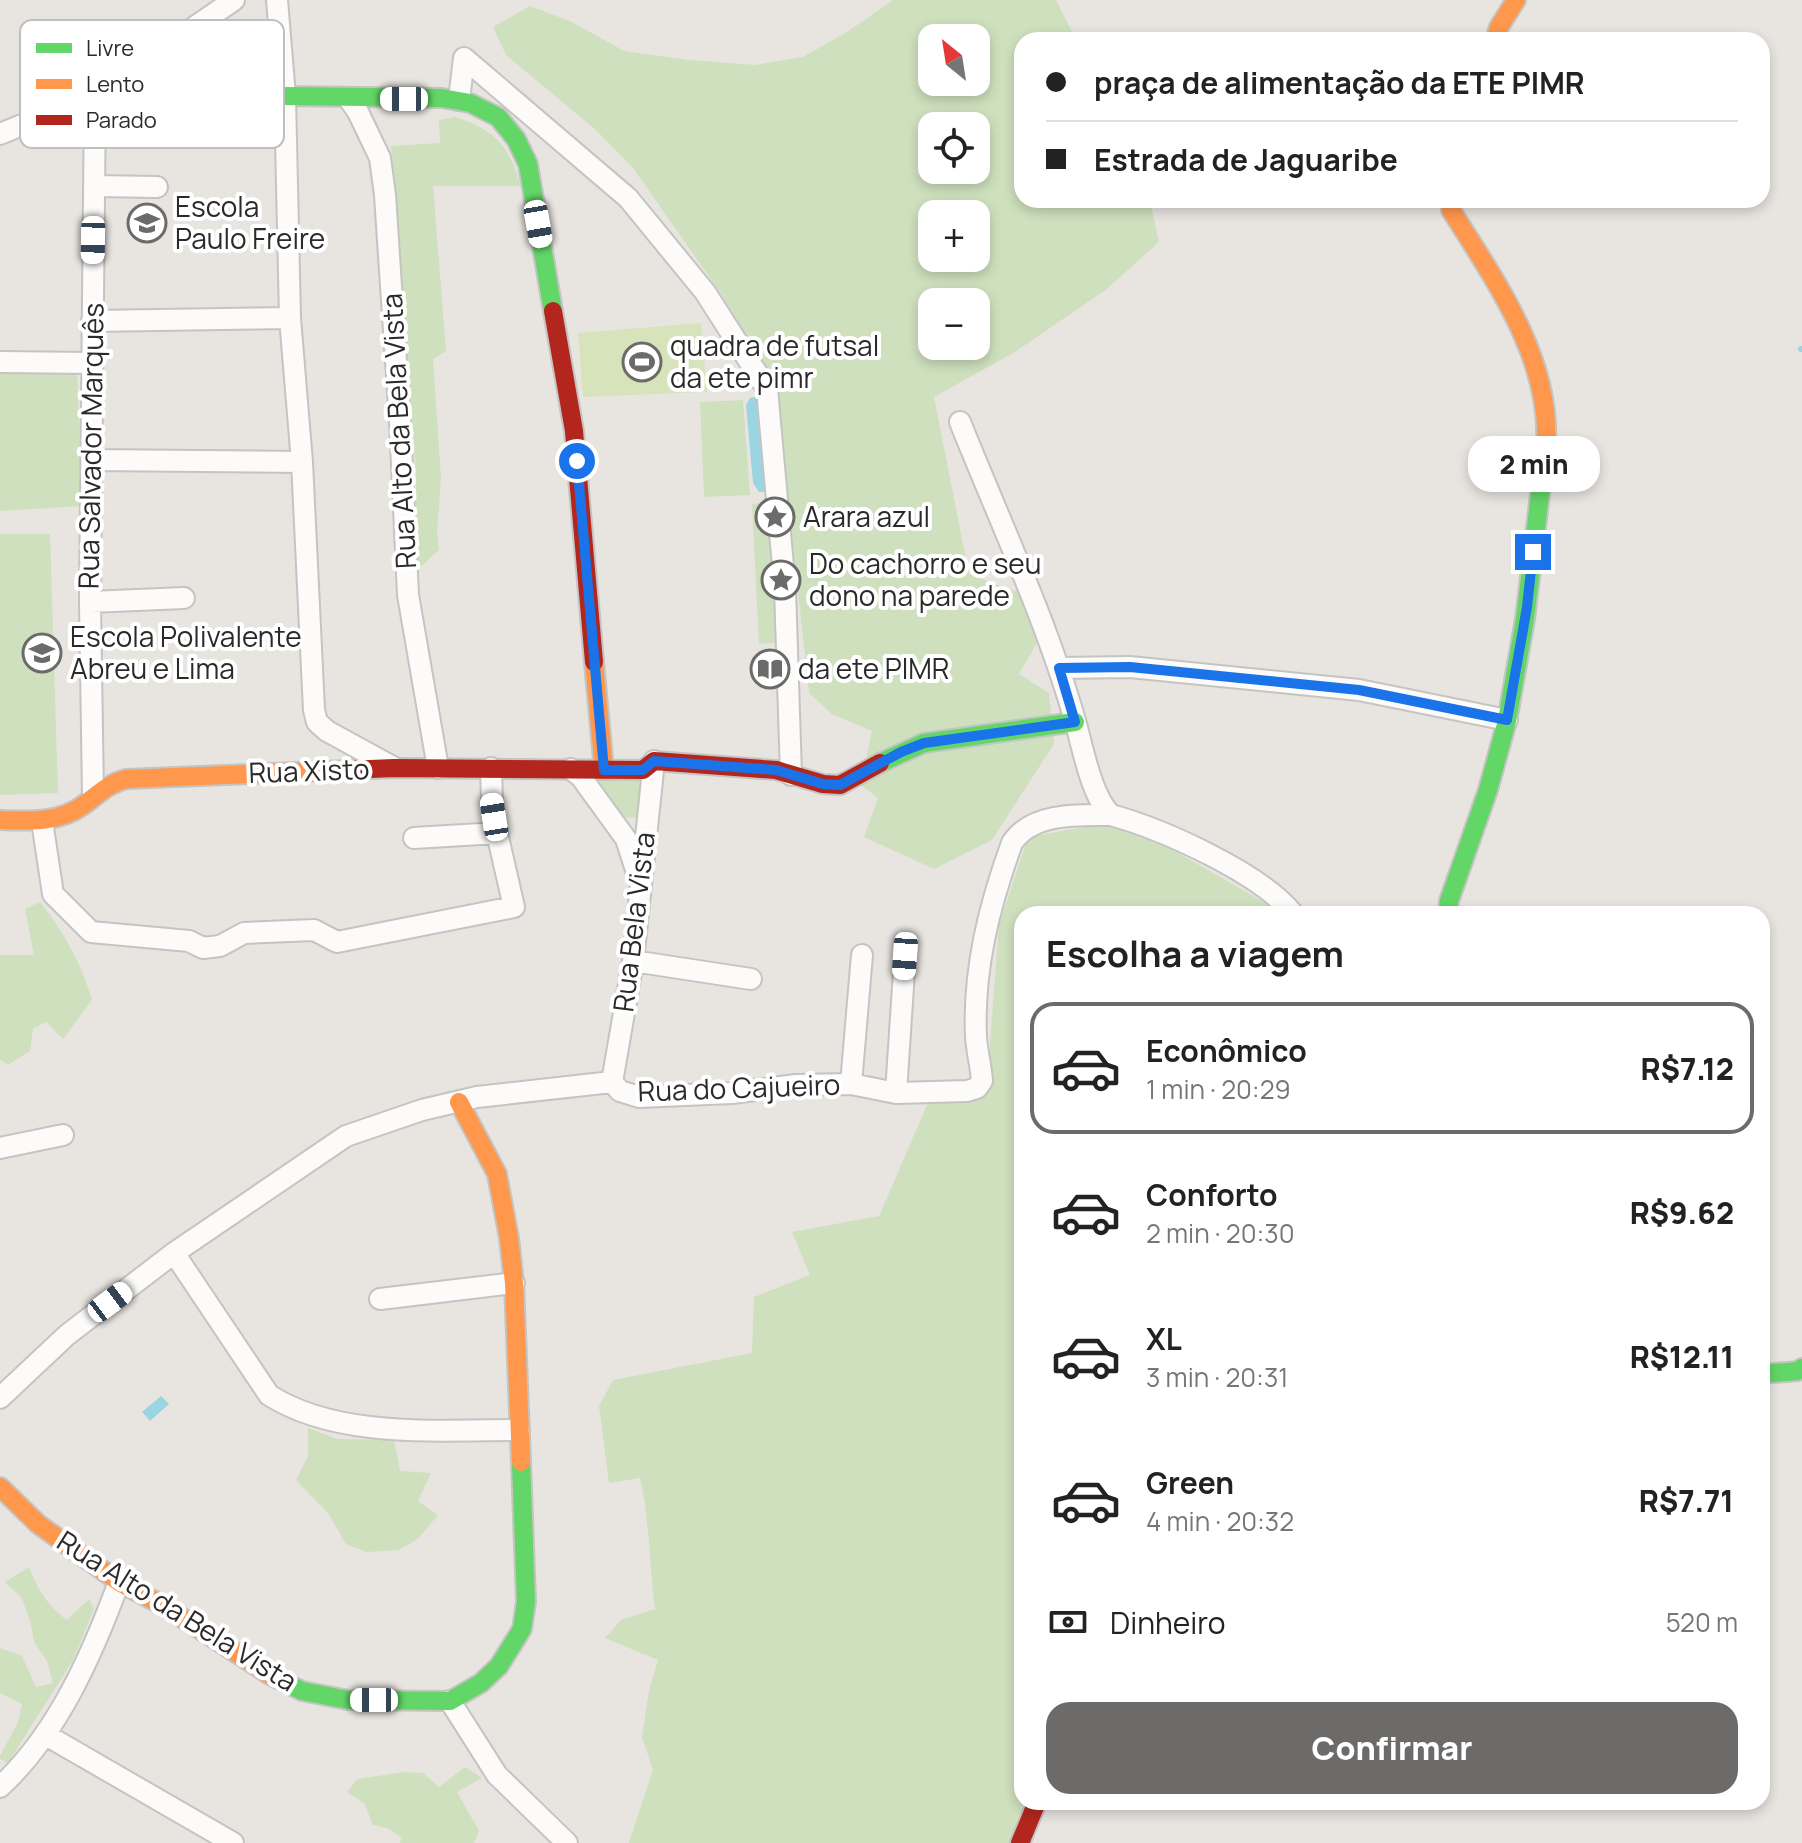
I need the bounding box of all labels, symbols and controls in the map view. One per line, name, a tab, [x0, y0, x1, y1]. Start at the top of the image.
legend	[20, 20, 284, 148]
north arrow	[918, 24, 990, 96]
map controls	[918, 24, 990, 360]
text: Livre	[86, 33, 134, 63]
text: praça de alimentação da ETE PIMR	[1094, 62, 1585, 103]
text: Lento	[86, 69, 144, 99]
car	[380, 87, 428, 111]
text: Parado	[86, 105, 157, 135]
button: locate	[918, 112, 990, 184]
text: Estrada de Jaguaribe	[1094, 139, 1398, 180]
place label: Escola Paulo Freire	[175, 187, 325, 257]
car	[522, 198, 554, 250]
button: +	[918, 200, 990, 272]
school or university icon: Escola Paulo Freire	[126, 202, 168, 244]
car	[81, 216, 105, 264]
button: −	[918, 288, 990, 360]
street label: Rua Alto da Bela Vista	[372, 292, 424, 570]
street label: Rua Salvador Marquês	[69, 303, 111, 589]
place label: quadra de futsal da ete pimr	[670, 326, 879, 396]
sports icon: quadra de futsal da ete pimr	[621, 341, 663, 383]
callout: 2 min	[1467, 436, 1599, 492]
route start	[559, 443, 595, 479]
text: 2 min	[1500, 446, 1568, 482]
place icon: Arara azul	[754, 496, 796, 538]
place label: Arara azul	[803, 497, 930, 535]
route end	[1515, 534, 1551, 570]
place label: Do cachorro e seu dono na parede	[809, 544, 1041, 614]
place icon: Do cachorro e seu dono na parede	[760, 559, 802, 601]
place label: Escola Polivalente Abreu e Lima	[70, 617, 302, 687]
school or university icon: Escola Polivalente Abreu e Lima	[21, 632, 63, 674]
library icon: da ete PIMR	[749, 648, 791, 690]
place label: da ete PIMR	[798, 649, 949, 687]
street label: Rua Xisto	[248, 749, 370, 791]
car	[478, 791, 510, 843]
street label: Rua Bela Vista	[603, 830, 663, 1014]
text: Escolha a viagem	[1046, 929, 1344, 978]
car	[891, 931, 919, 981]
text: Econômico	[1146, 1030, 1307, 1071]
icon: car	[1050, 1032, 1122, 1104]
text: R$7.12	[1641, 1048, 1734, 1089]
street label: Rua do Cajueiro	[637, 1064, 841, 1110]
text: 1 min · 20:29	[1146, 1071, 1291, 1107]
text: Conforto	[1146, 1174, 1277, 1215]
icon: car	[1050, 1176, 1122, 1248]
text: R$9.62	[1630, 1192, 1734, 1233]
text: 2 min · 20:30	[1146, 1215, 1295, 1251]
car	[84, 1278, 136, 1326]
text: XL	[1146, 1318, 1182, 1359]
icon: car	[1050, 1320, 1122, 1392]
text: R$12.11	[1630, 1336, 1734, 1377]
text: 3 min · 20:31	[1146, 1359, 1288, 1395]
text: Green	[1146, 1462, 1234, 1503]
icon: car	[1050, 1464, 1122, 1536]
text: R$7.71	[1639, 1480, 1734, 1521]
text: 4 min · 20:32	[1146, 1503, 1294, 1539]
street label: Rua Alto da Bela Vista	[50, 1521, 305, 1699]
icon: cash	[1046, 1600, 1090, 1644]
text: Dinheiro	[1110, 1602, 1226, 1643]
text: 520 m	[1666, 1604, 1738, 1640]
car	[350, 1688, 398, 1712]
button: Confirmar	[1046, 1702, 1738, 1794]

